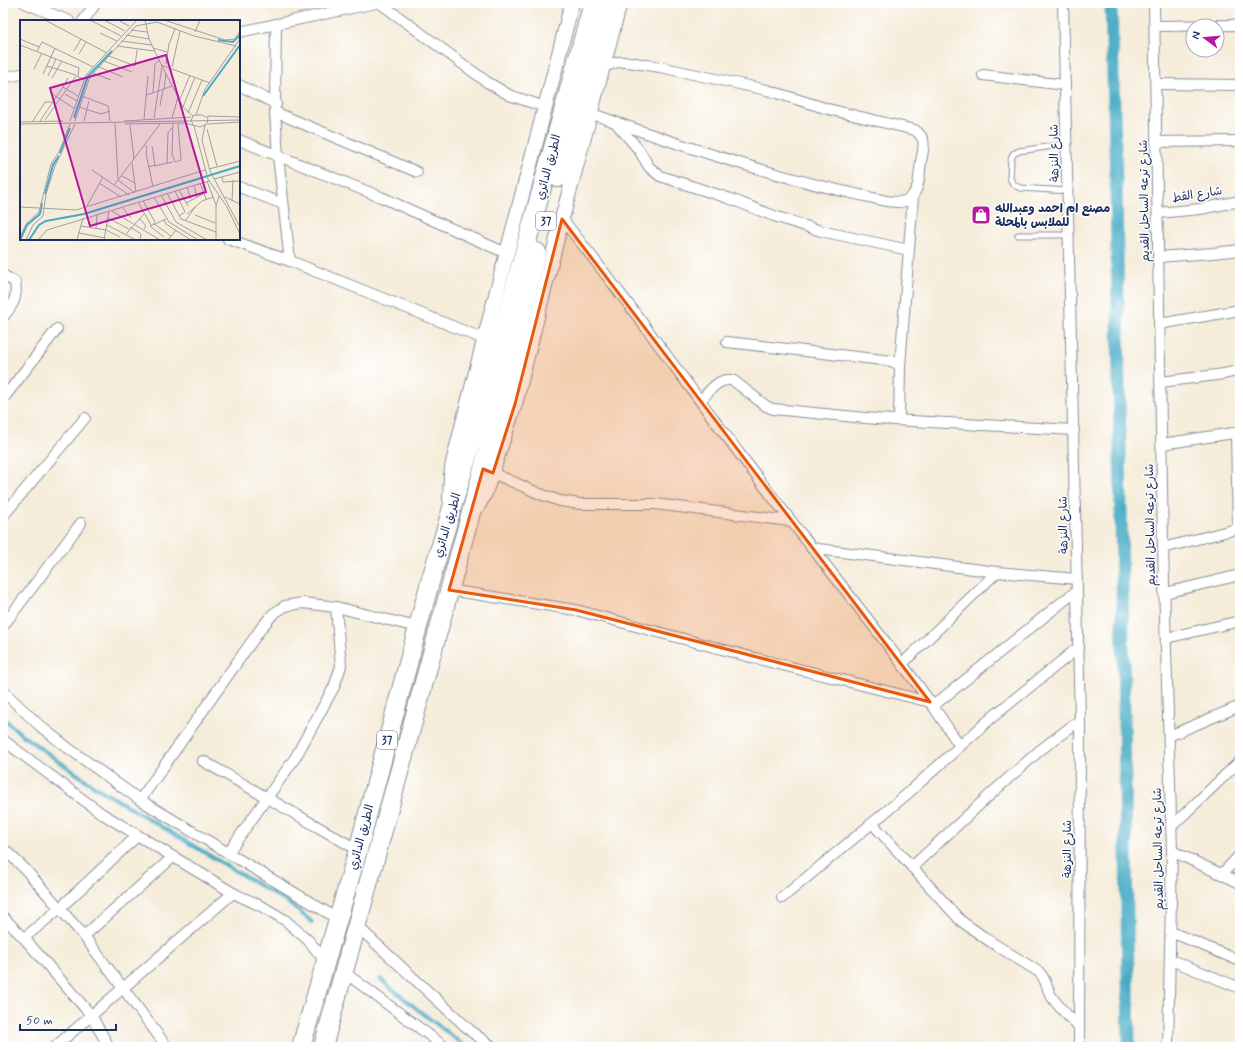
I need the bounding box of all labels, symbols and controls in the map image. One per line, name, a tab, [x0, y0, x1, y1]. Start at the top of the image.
north arrow	[1185, 18, 1225, 58]
inset map	[20, 20, 240, 240]
text: N	[1189, 30, 1204, 41]
street label: شارع النزهة	[1046, 124, 1064, 182]
street label: الطريق الدائري	[533, 133, 565, 202]
street label: شارع ترعه الساحل القديم	[1136, 140, 1154, 262]
street label: شارع القط	[1171, 183, 1223, 207]
place label: مصنع ام احمد وعبدالله للملابس بالمحلة	[995, 201, 1110, 231]
shop icon: مصنع ام احمد وعبدالله للملابس بالمحلة	[970, 204, 992, 226]
road number: 37	[536, 212, 556, 230]
street label: شارع ترعه الساحل القديم	[1142, 464, 1160, 586]
street label: الطريق الدائري	[431, 491, 465, 560]
street label: شارع النزهة	[1055, 496, 1073, 554]
road number: 37	[377, 731, 397, 749]
street label: شارع ترعه الساحل القديم	[1150, 788, 1168, 910]
street label: الطريق الدائري	[346, 803, 378, 872]
street label: شارع النزهة	[1060, 820, 1076, 878]
scale bar	[20, 1006, 116, 1032]
text: 50 m	[26, 1013, 53, 1029]

